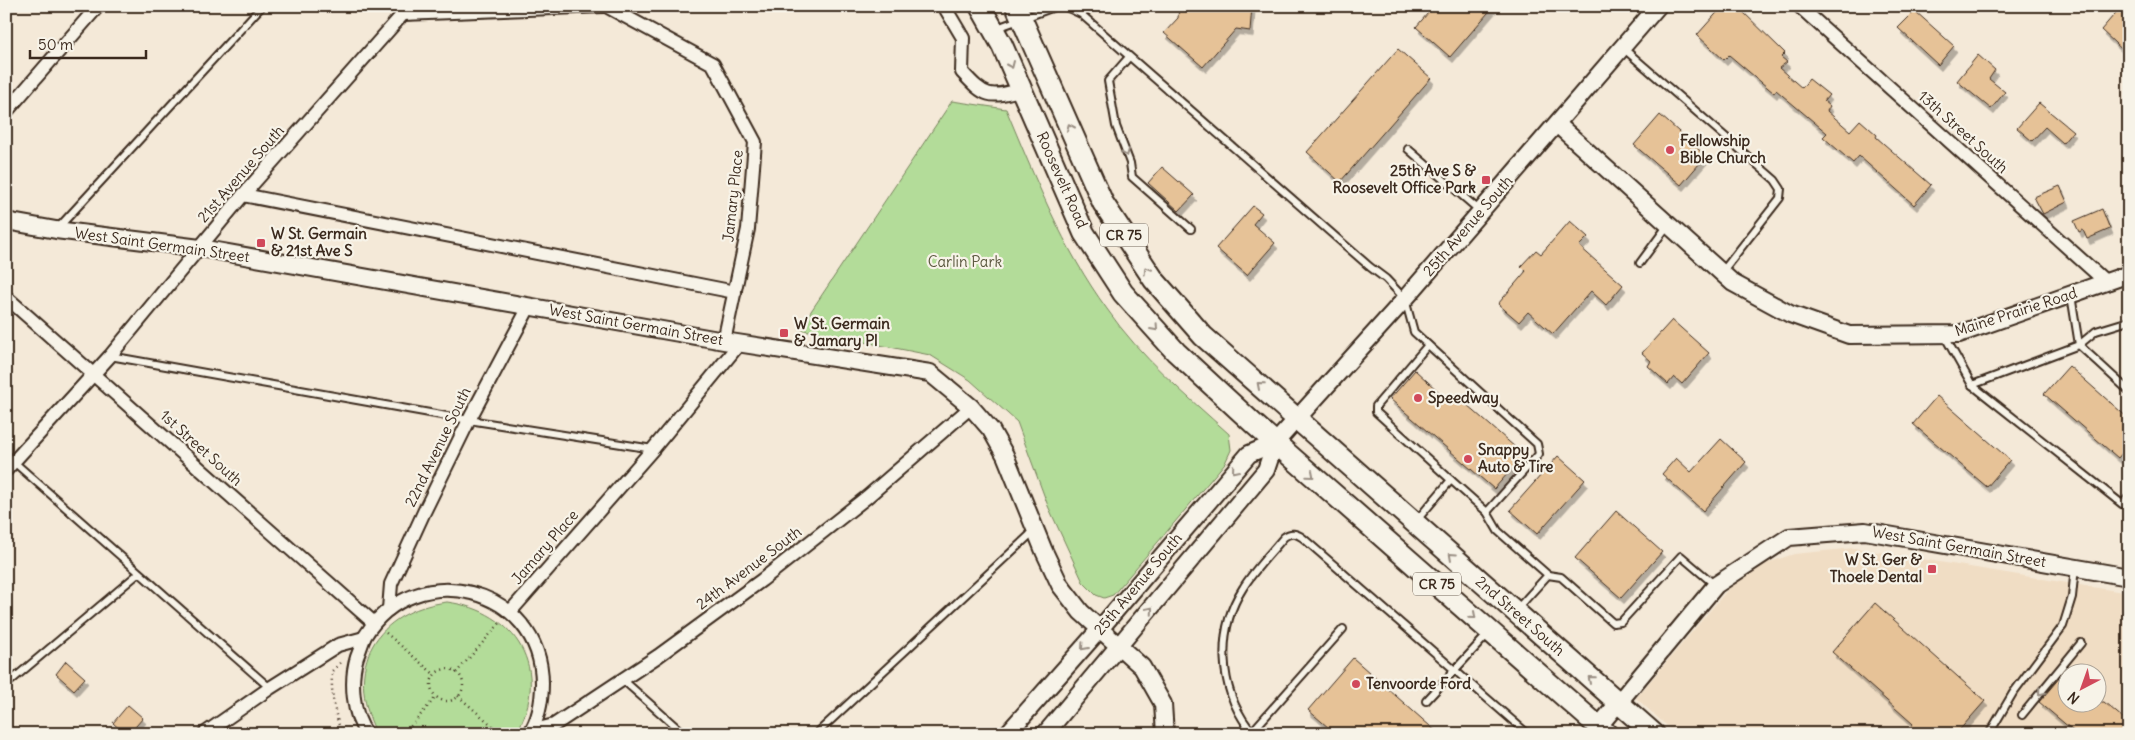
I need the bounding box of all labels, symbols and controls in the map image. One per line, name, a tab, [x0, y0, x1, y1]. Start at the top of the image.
scale bar	[30, 28, 146, 60]
text: 50 m	[38, 35, 73, 54]
one-way arrow	[1005, 60, 1015, 69]
street label: 13th Street South	[1914, 86, 2013, 177]
street label: 21st Avenue South	[193, 121, 288, 226]
one-way arrow	[1065, 123, 1076, 132]
street label: Roosevelt Road	[1033, 129, 1092, 231]
place label: Fellowship Bible Church	[1680, 131, 1766, 167]
marker: Fellowship Bible Church	[1664, 144, 1676, 156]
one-way arrow	[1120, 148, 1130, 157]
street label: Jamary Place	[718, 149, 747, 243]
place label: 25th Ave S & Roosevelt Office Park	[1333, 161, 1477, 197]
street label: 25th Avenue South	[1419, 171, 1517, 280]
marker: 25th Ave S & Roosevelt Office Park	[1480, 174, 1492, 186]
street label: West Saint Germain Street	[73, 223, 251, 266]
place label: W St. Germain & 21st Ave S	[271, 224, 367, 260]
road number: CR 75	[1100, 224, 1148, 246]
marker: W St. Germain & 21st Ave S	[255, 237, 267, 249]
park label: Carlin Park	[928, 252, 1003, 271]
one-way arrow	[1144, 266, 1153, 275]
street label: Maine Prairie Road	[1952, 283, 2080, 340]
street label: West Saint Germain Street	[548, 300, 725, 349]
place label: W St. Germain & Jamary Pl	[794, 314, 890, 351]
one-way arrow	[1149, 323, 1158, 332]
marker: W St. Germain & Jamary Pl	[778, 327, 790, 339]
one-way arrow	[1257, 383, 1266, 391]
street label: 22nd Avenue South	[400, 384, 475, 510]
place label: Speedway	[1428, 388, 1499, 408]
marker: Speedway	[1412, 392, 1424, 404]
street label: 1st Street South	[156, 406, 247, 490]
place label: Snappy Auto & Tire	[1478, 440, 1553, 476]
marker: Snappy Auto & Tire	[1462, 453, 1474, 465]
one-way arrow	[1232, 464, 1241, 473]
one-way arrow	[1306, 469, 1315, 478]
street label: Jamary Place	[507, 506, 582, 588]
street label: 24th Avenue South	[692, 522, 805, 613]
street label: West Saint Germain Street	[1871, 522, 2048, 571]
street label: 25th Avenue South	[1089, 529, 1186, 639]
place label: W St. Ger & Thoele Dental	[1830, 550, 1923, 586]
one-way arrow	[1448, 553, 1457, 562]
marker: W St. Ger & Thoele Dental	[1926, 563, 1938, 575]
road number: CR 75	[1413, 572, 1461, 596]
street label: 2nd Street South	[1472, 572, 1569, 660]
one-way arrow	[1144, 606, 1153, 615]
one-way arrow	[1468, 610, 1477, 619]
one-way arrow	[1081, 641, 1090, 650]
north arrow	[2058, 662, 2108, 712]
place label: Tenvoorde Ford	[1366, 674, 1471, 693]
one-way arrow	[1588, 675, 1597, 684]
marker: Tenvoorde Ford	[1350, 678, 1362, 690]
one-way arrow	[2037, 687, 2046, 696]
text: N	[2064, 688, 2083, 708]

